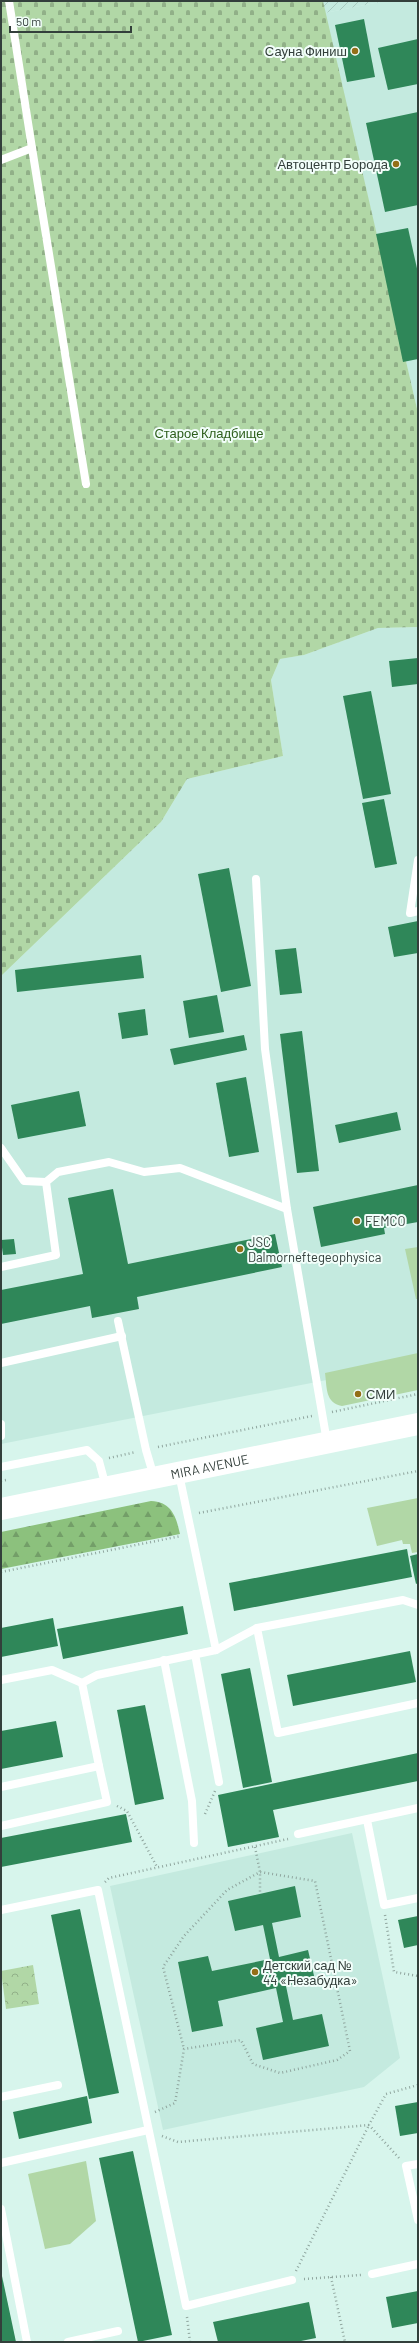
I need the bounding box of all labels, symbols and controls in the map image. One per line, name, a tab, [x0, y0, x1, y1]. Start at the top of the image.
scale bar	[10, 8, 131, 34]
text: 50 m	[16, 14, 41, 28]
place label: Сауна Финиш	[265, 43, 347, 59]
marker: Сауна Финиш	[350, 46, 360, 56]
place label: Автоцентр Борода	[277, 156, 389, 172]
marker: Автоцентр Борода	[391, 159, 401, 169]
park label: Старое Кладбище	[154, 425, 264, 441]
place label: FEMCO	[365, 1213, 406, 1229]
marker: FEMCO	[352, 1216, 362, 1226]
place label: JSC Dalmorneftegeophysica	[248, 1234, 382, 1265]
marker: JSC Dalmorneftegeophysica	[235, 1244, 245, 1254]
place label: СМИ	[366, 1386, 395, 1402]
marker: СМИ	[353, 1389, 363, 1399]
street label: MIRA AVENUE	[169, 1451, 250, 1482]
place label: Детский сад № 44 «Незабудка»	[263, 1957, 358, 1988]
marker: Детский сад № 44 «Незабудка»	[250, 1967, 260, 1977]

